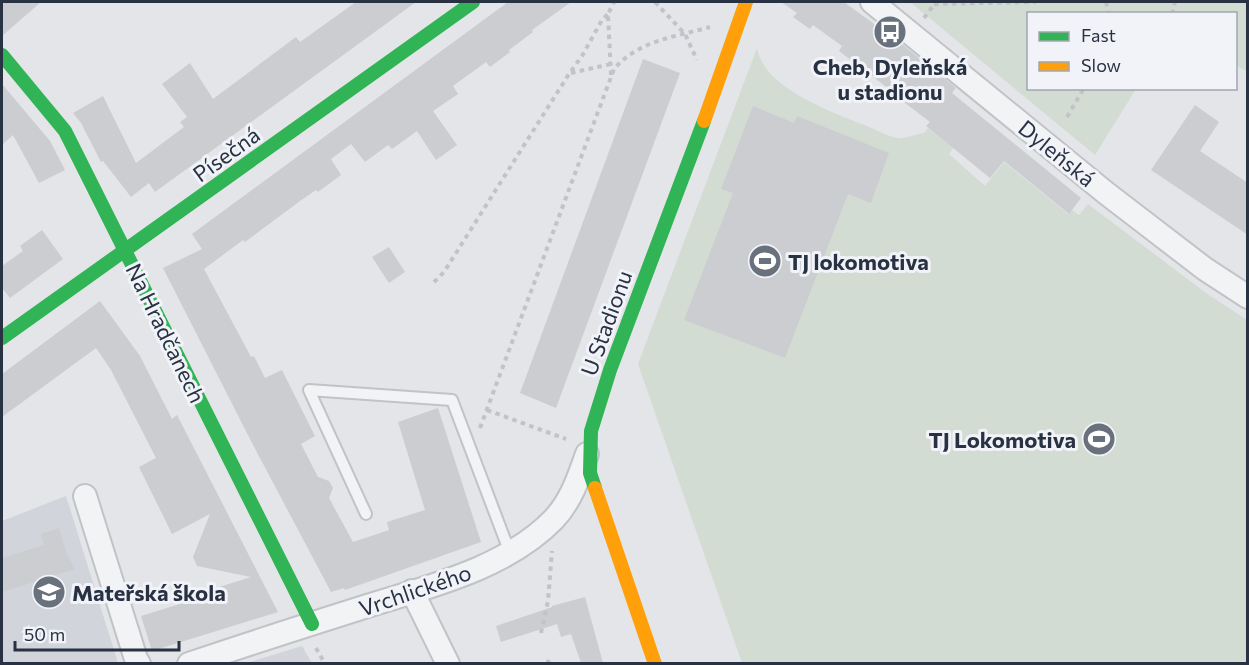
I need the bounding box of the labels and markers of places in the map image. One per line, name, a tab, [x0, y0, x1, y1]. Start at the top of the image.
bus stop icon: Cheb, Dyleňská u stadionu	[872, 14, 908, 50]
place label: Cheb, Dyleňská u stadionu	[813, 53, 967, 105]
sports icon: TJ lokomotiva	[747, 243, 783, 279]
place label: TJ lokomotiva	[788, 248, 929, 275]
sports icon: TJ Lokomotiva	[1081, 421, 1117, 457]
place label: TJ Lokomotiva	[928, 426, 1076, 453]
school or university icon: Mateřská škola	[31, 574, 67, 610]
place label: Mateřská škola	[72, 579, 226, 606]

